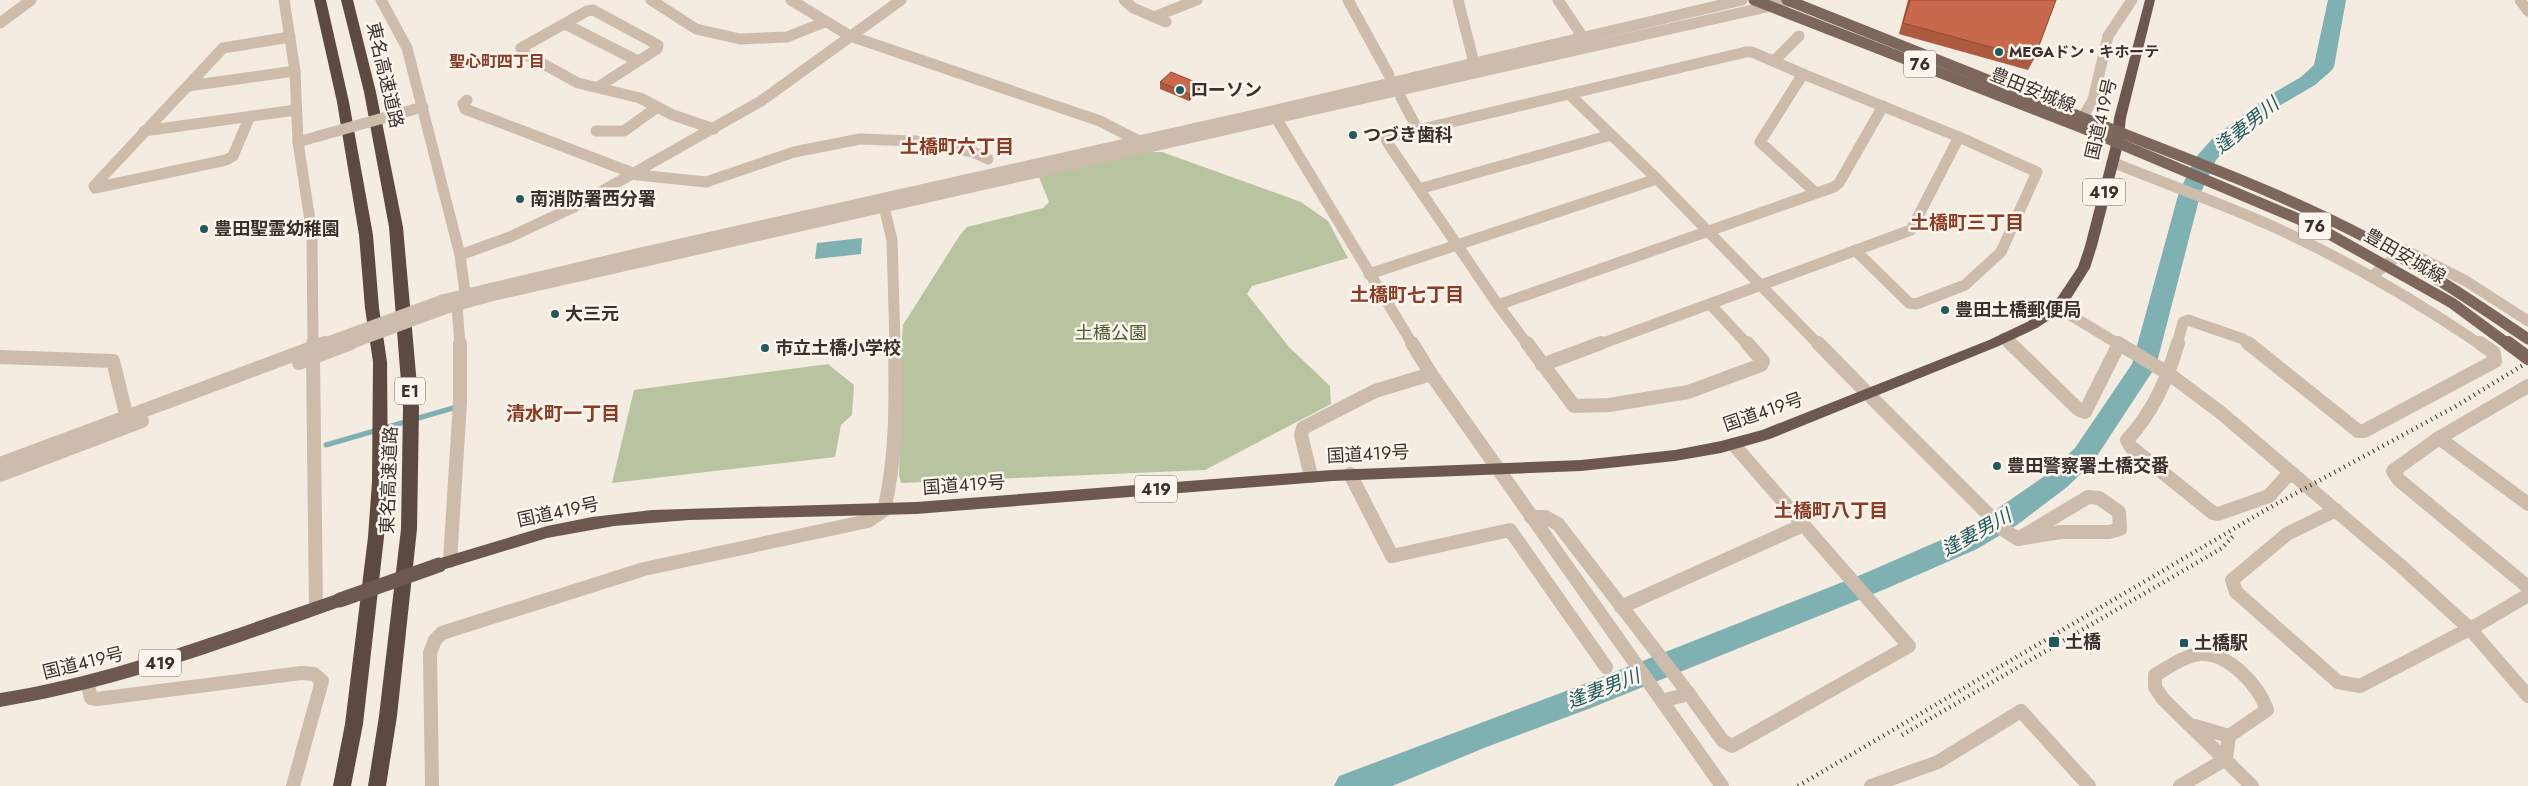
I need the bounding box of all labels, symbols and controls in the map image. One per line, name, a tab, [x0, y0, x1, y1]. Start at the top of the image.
street label: 東名高速道路	[360, 19, 410, 131]
place label: MEGAドン・キホーテ	[2009, 41, 2159, 63]
marker: MEGAドン・キホーテ	[1993, 46, 2005, 58]
district label: 聖心町四丁目	[449, 50, 545, 73]
road number: 76	[1904, 51, 1936, 78]
street label: 豊田安城線	[1986, 61, 2080, 119]
street label: 国道419号	[2079, 76, 2123, 162]
place label: ローソン	[1190, 77, 1262, 103]
marker: ローソン	[1174, 84, 1186, 96]
water label: 逢妻男川	[2208, 90, 2286, 160]
place label: つづき歯科	[1363, 122, 1453, 148]
marker: つづき歯科	[1347, 129, 1359, 141]
district label: 土橋町六丁目	[900, 133, 1014, 160]
road number: 419	[2083, 178, 2125, 206]
place label: 南消防署西分署	[530, 186, 656, 212]
marker: 南消防署西分署	[514, 193, 526, 205]
district label: 土橋町三丁目	[1910, 209, 2024, 236]
road number: 76	[2299, 212, 2331, 240]
place label: 豊田聖霊幼稚園	[214, 216, 340, 242]
street label: 豊田安城線	[2360, 222, 2450, 290]
marker: 豊田聖霊幼稚園	[198, 223, 210, 235]
district label: 土橋町七丁目	[1350, 281, 1464, 308]
place label: 豊田土橋郵便局	[1955, 297, 2081, 323]
place label: 大三元	[565, 301, 619, 327]
marker: 豊田土橋郵便局	[1939, 304, 1951, 316]
marker: 大三元	[549, 308, 561, 320]
park label: 土橋公園	[1075, 320, 1147, 346]
place label: 市立土橋小学校	[775, 335, 901, 361]
marker: 市立土橋小学校	[759, 342, 771, 354]
road number: E1	[395, 378, 425, 404]
street label: 国道419号	[1720, 386, 1806, 438]
district label: 清水町一丁目	[506, 400, 620, 427]
street label: 東名高速道路	[374, 426, 404, 534]
street label: 国道419号	[1326, 439, 1410, 469]
place label: 豊田警察署土橋交番	[2007, 453, 2169, 479]
marker: 豊田警察署土橋交番	[1991, 460, 2003, 472]
street label: 国道419号	[922, 469, 1006, 501]
road number: 419	[1135, 476, 1177, 502]
street label: 国道419号	[515, 491, 601, 533]
district label: 土橋町八丁目	[1774, 497, 1888, 524]
water label: 逢妻男川	[1936, 501, 2018, 563]
place label: 土橋	[2065, 629, 2101, 655]
place label: 土橋駅	[2194, 630, 2248, 656]
marker: 土橋	[2047, 635, 2061, 649]
marker: 土橋駅	[2178, 637, 2190, 649]
street label: 国道419号	[40, 640, 126, 686]
road number: 419	[139, 650, 181, 676]
water label: 逢妻男川	[1563, 662, 1645, 715]

